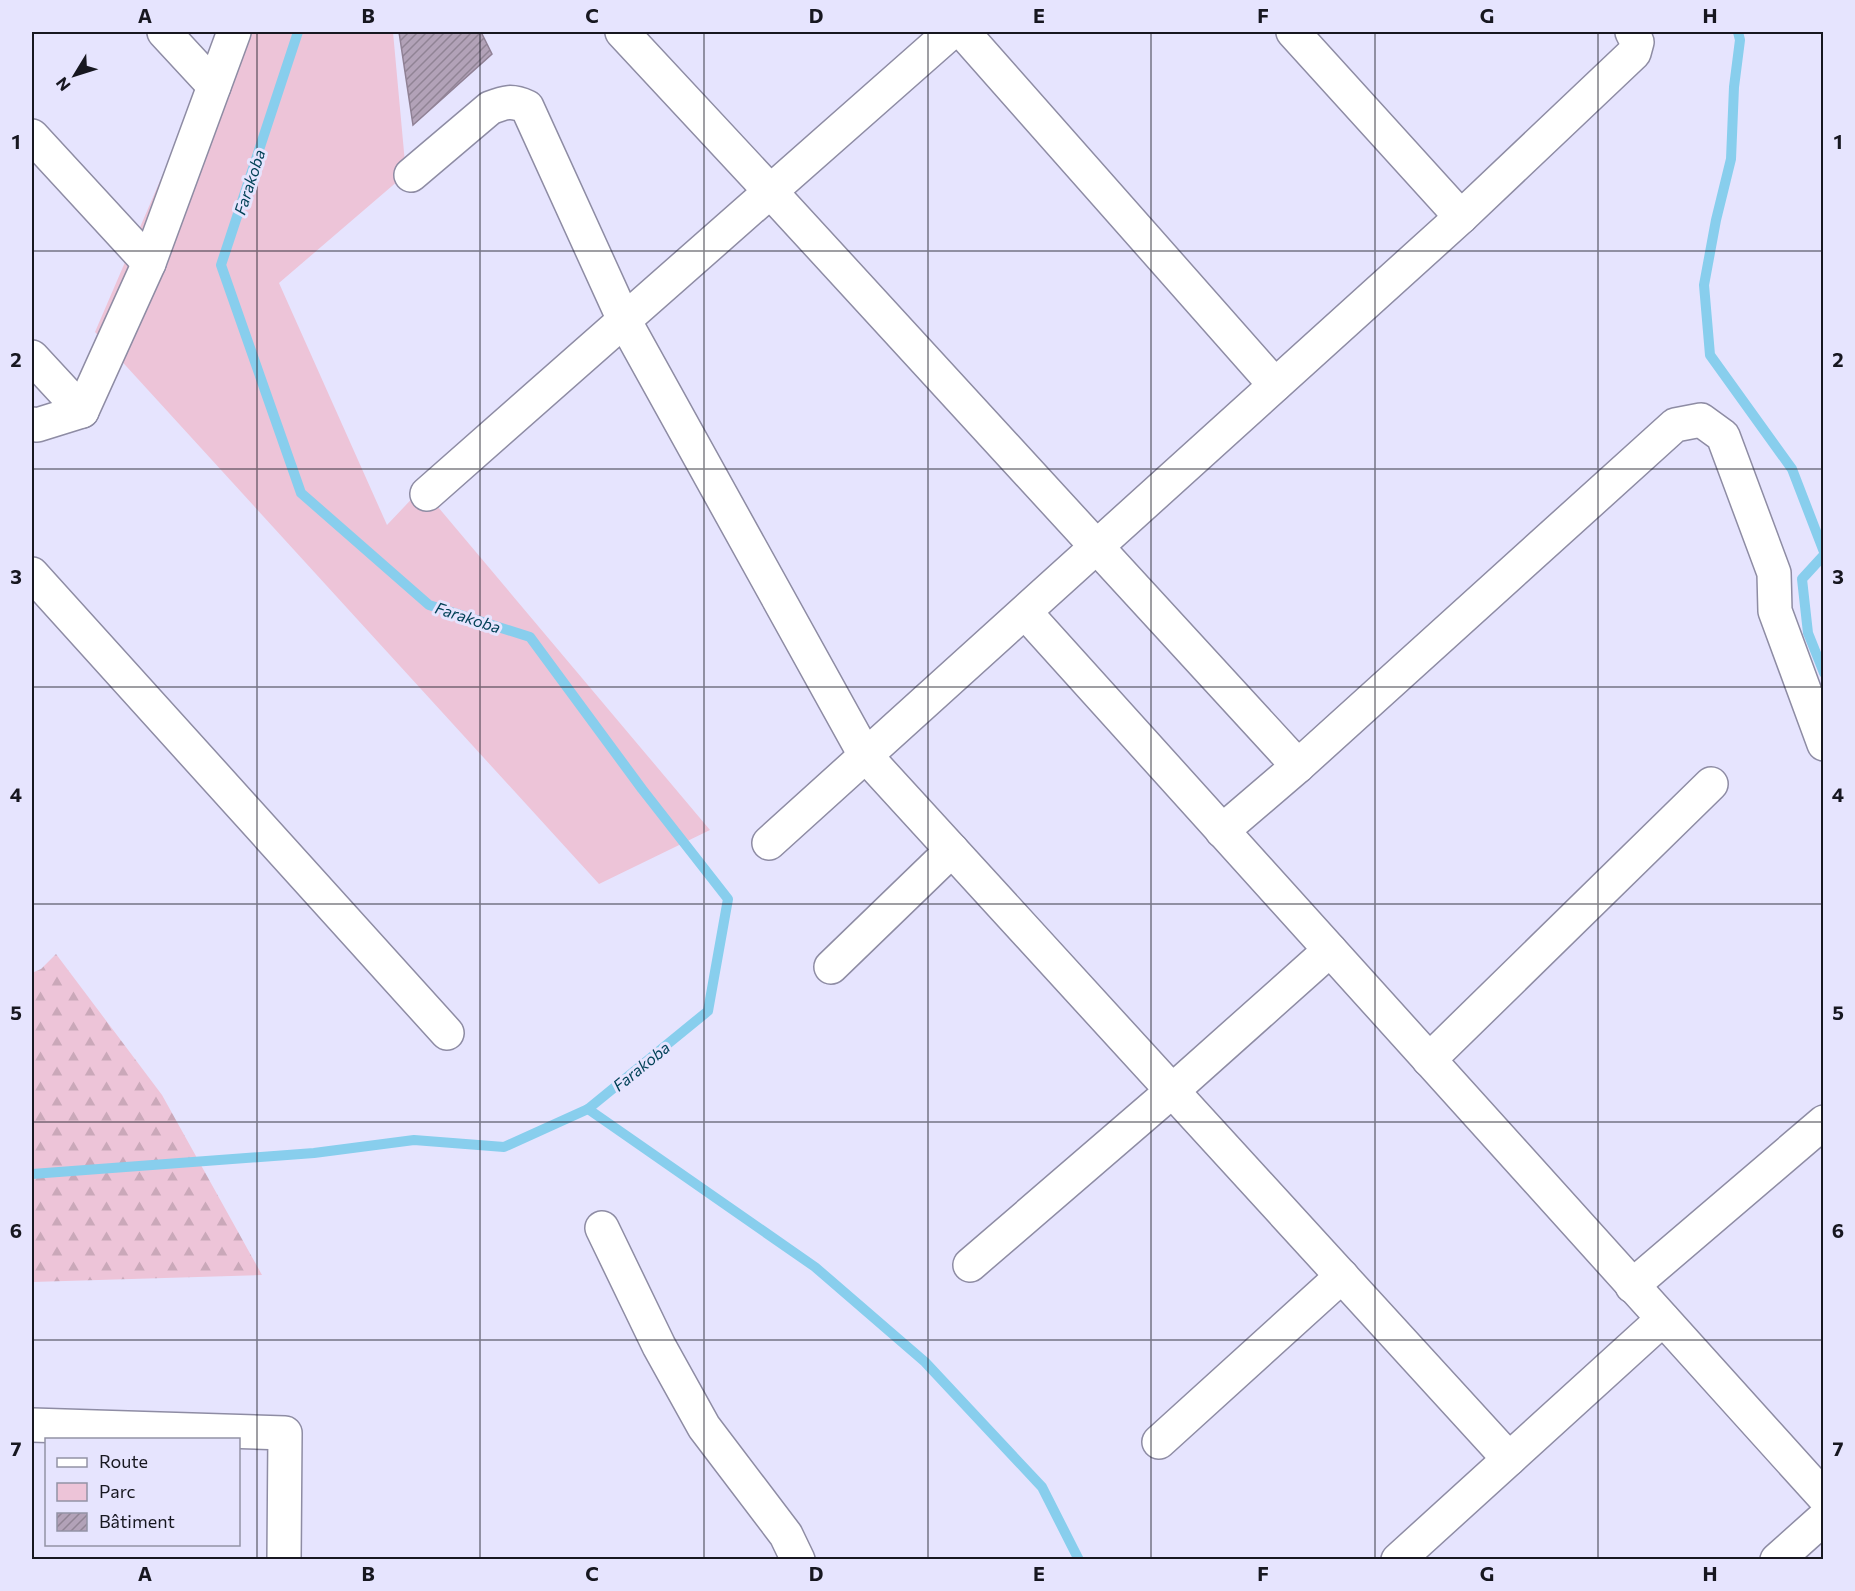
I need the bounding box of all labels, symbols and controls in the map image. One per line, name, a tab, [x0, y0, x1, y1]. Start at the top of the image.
text: A	[138, 3, 152, 27]
text: B	[361, 3, 375, 27]
text: C	[585, 3, 599, 27]
text: D	[809, 3, 823, 27]
text: E	[1033, 3, 1045, 27]
text: F	[1257, 3, 1269, 27]
text: G	[1480, 3, 1494, 27]
text: H	[1703, 3, 1718, 27]
north arrow	[45, 45, 105, 105]
text: N	[52, 74, 74, 95]
text: 1	[11, 129, 21, 153]
text: 1	[1833, 129, 1843, 153]
water label: Farakoba	[230, 147, 268, 217]
text: 2	[10, 347, 22, 371]
text: 2	[1832, 347, 1844, 371]
text: 3	[10, 564, 22, 588]
text: 3	[1832, 564, 1844, 588]
water label: Farakoba	[433, 598, 503, 636]
text: 4	[10, 782, 22, 806]
text: 4	[1832, 782, 1844, 806]
text: 5	[10, 1000, 22, 1024]
text: 5	[1832, 1000, 1844, 1024]
water label: Farakoba	[609, 1037, 673, 1095]
text: 6	[10, 1218, 22, 1242]
text: 6	[1832, 1218, 1844, 1242]
text: 7	[11, 1436, 22, 1460]
text: 7	[1833, 1436, 1844, 1460]
legend	[45, 1438, 240, 1546]
text: Route	[99, 1450, 148, 1472]
text: Parc	[99, 1480, 136, 1502]
text: Bâtiment	[99, 1510, 175, 1532]
text: A	[138, 1561, 152, 1585]
text: B	[361, 1561, 375, 1585]
text: C	[585, 1561, 599, 1585]
text: D	[809, 1561, 823, 1585]
text: E	[1033, 1561, 1045, 1585]
text: F	[1257, 1561, 1269, 1585]
text: G	[1480, 1561, 1494, 1585]
text: H	[1703, 1561, 1718, 1585]

